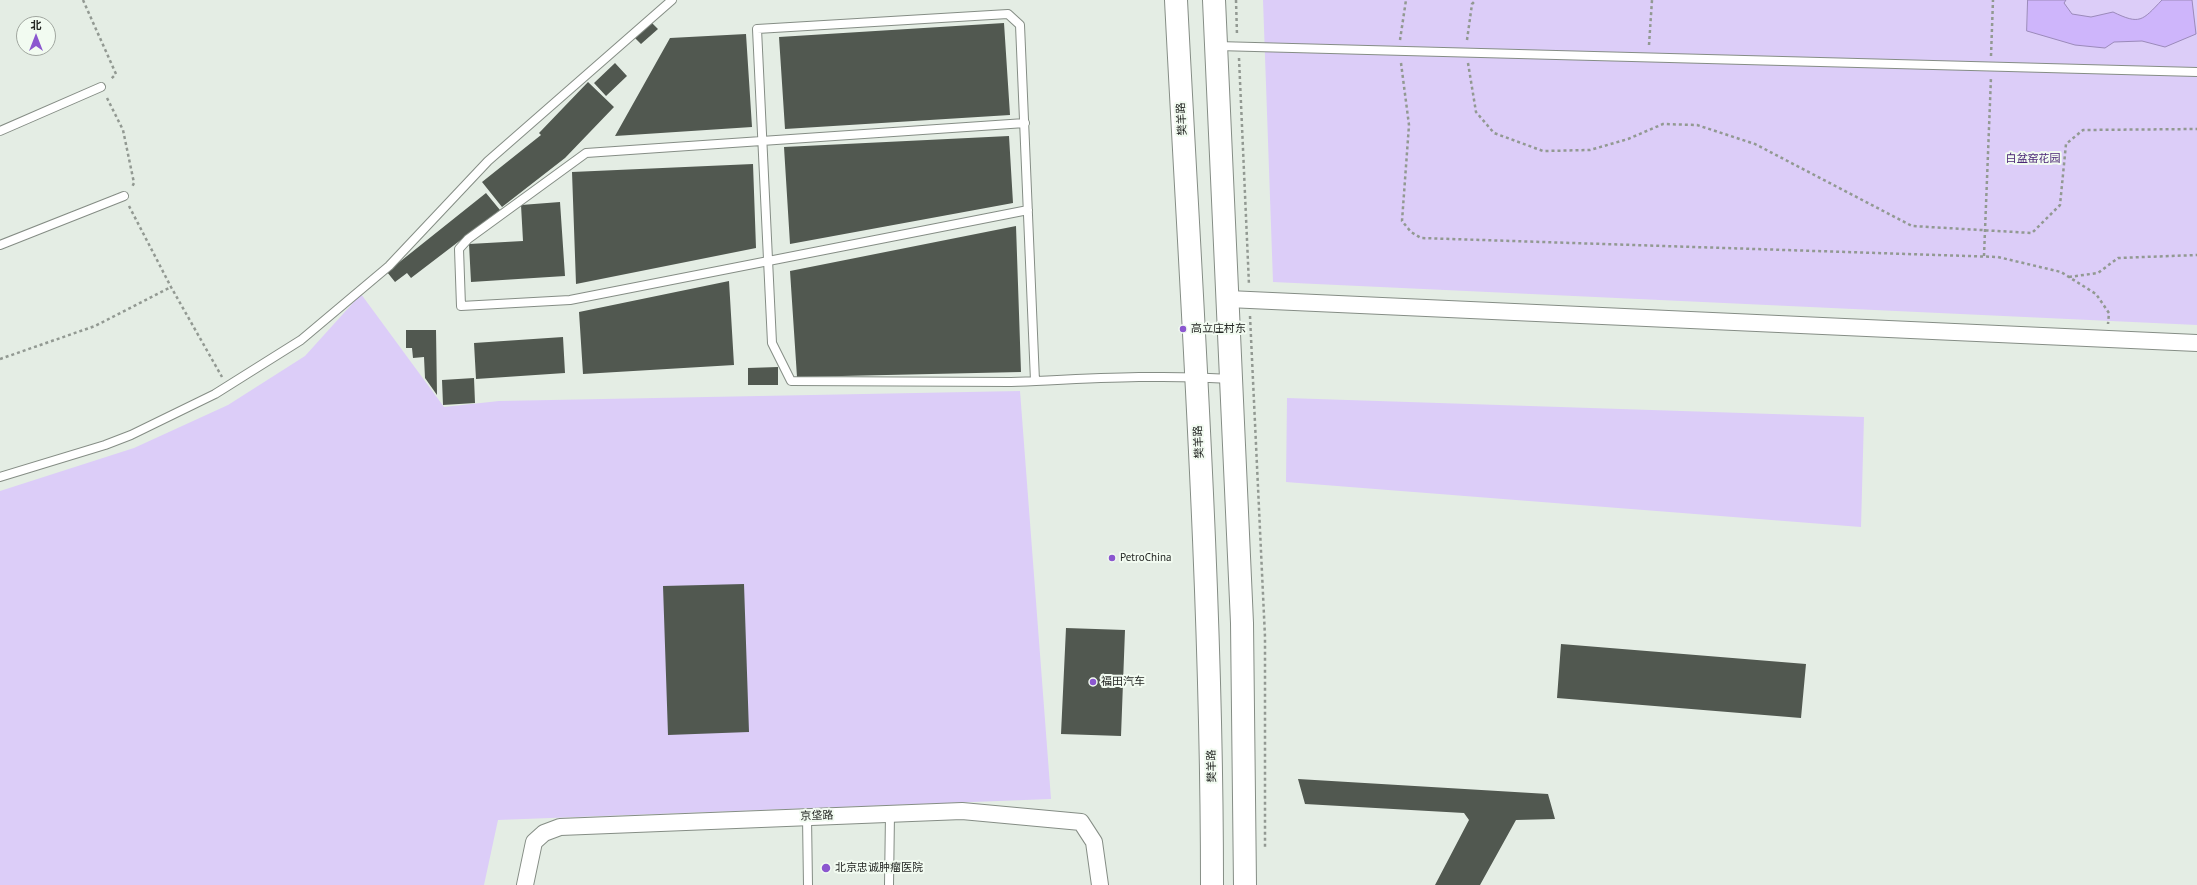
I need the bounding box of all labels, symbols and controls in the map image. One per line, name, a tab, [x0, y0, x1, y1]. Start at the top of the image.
north arrow	[16, 16, 56, 56]
text: 北	[31, 18, 42, 32]
street label: 樊羊路	[1175, 102, 1189, 136]
park label: 白盆窑花园	[2006, 152, 2060, 166]
place label: 高立庄村东	[1191, 322, 1246, 336]
marker: 高立庄村东	[1178, 324, 1188, 334]
street label: 樊羊路	[1192, 425, 1206, 459]
place label: PetroChina	[1120, 551, 1171, 565]
marker: PetroChina	[1107, 553, 1117, 563]
place label: 福田汽车	[1101, 675, 1145, 689]
marker: 福田汽车	[1088, 677, 1098, 687]
street label: 樊羊路	[1205, 749, 1219, 783]
street label: 京垡路	[800, 809, 834, 823]
place label: 北京忠诚肿瘤医院	[835, 861, 923, 875]
marker: 北京忠诚肿瘤医院	[820, 862, 832, 874]

